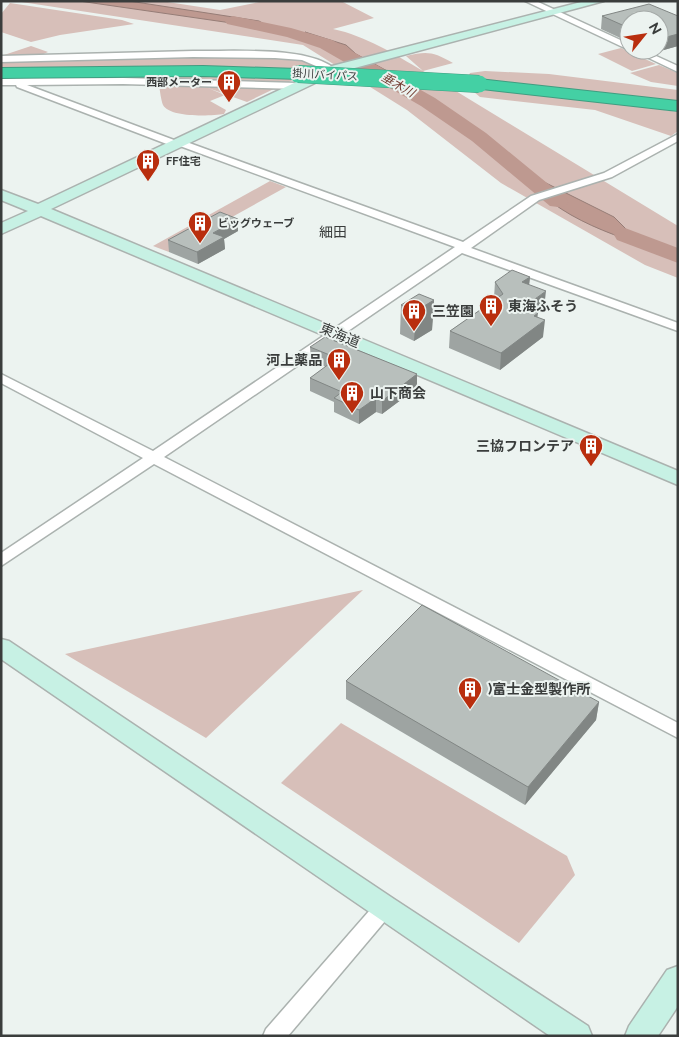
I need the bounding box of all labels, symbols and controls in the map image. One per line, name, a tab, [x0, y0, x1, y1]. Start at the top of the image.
north arrow	[619, 10, 669, 60]
text: N	[646, 20, 665, 37]
street label: 掛川バイパス	[292, 67, 358, 83]
building icon: 西部メーター	[216, 69, 242, 103]
water label: 垂木川	[379, 70, 419, 101]
place label: 西部メーター	[146, 76, 212, 89]
building icon: FF住宅	[135, 148, 161, 182]
place label: FF住宅	[166, 155, 201, 168]
building icon: ビッグウェーブ	[187, 210, 213, 244]
place label: ビッグウェーブ	[218, 217, 294, 230]
district label: 細田	[319, 224, 347, 240]
building icon: 東海ふそう	[478, 293, 504, 327]
building icon: 三笠園	[401, 298, 427, 332]
place label: 東海ふそう	[508, 298, 578, 314]
place label: 三笠園	[432, 303, 474, 319]
street label: 東海道	[318, 319, 362, 351]
building icon: 河上薬品	[326, 347, 352, 381]
place label: 河上薬品	[266, 352, 322, 368]
building icon: 山下商会	[339, 380, 365, 414]
place label: 山下商会	[370, 385, 426, 401]
building icon: 三協フロンテア	[578, 433, 604, 467]
place label: 三協フロンテア	[476, 438, 574, 454]
building icon: )富士金型製作所	[457, 676, 483, 710]
place label: )富士金型製作所	[488, 681, 590, 697]

